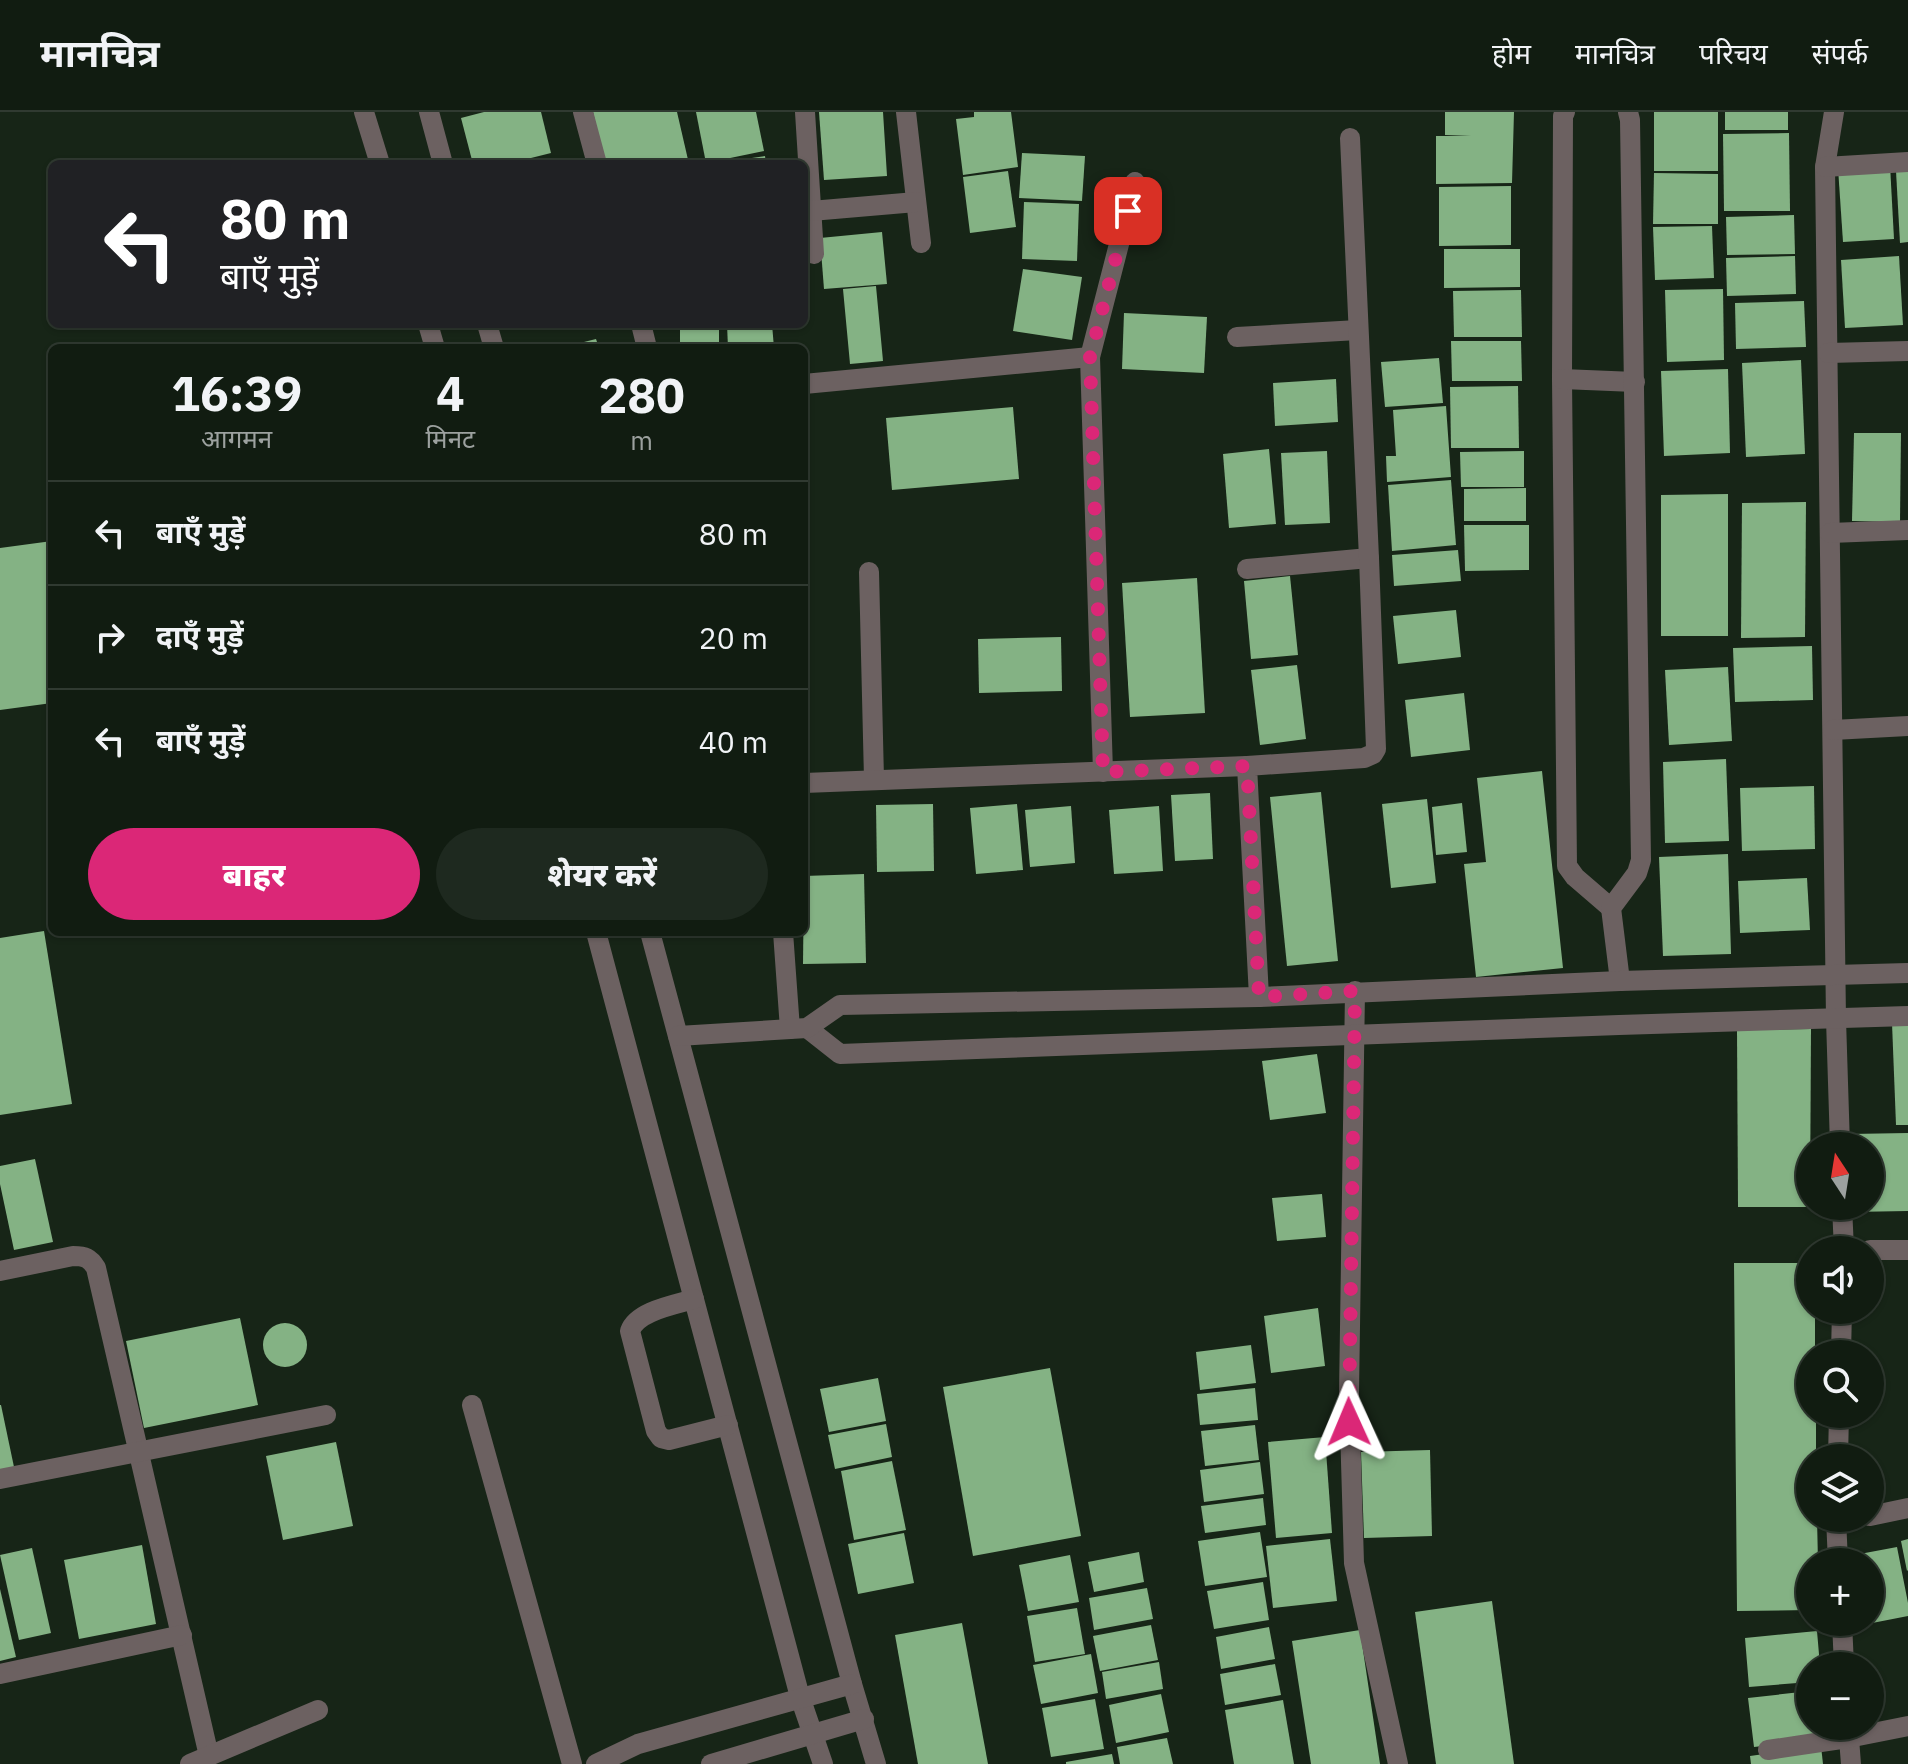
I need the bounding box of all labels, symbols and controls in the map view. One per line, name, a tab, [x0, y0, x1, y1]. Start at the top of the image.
text: मानचित्र	[40, 28, 160, 77]
text: होम	[1492, 35, 1531, 72]
text: मानचित्र	[1575, 35, 1655, 72]
text: परिचय	[1699, 35, 1768, 72]
text: संपर्क	[1812, 35, 1868, 72]
pin	[1094, 177, 1162, 245]
text: 80 m	[220, 182, 350, 254]
icon: arrive	[1106, 189, 1150, 233]
icon: left	[88, 192, 192, 296]
text: बाएँ मुड़ें	[220, 252, 319, 299]
text: 16:39	[171, 362, 302, 424]
text: 4	[436, 362, 465, 424]
text: 280	[598, 364, 685, 426]
text: आगमन	[201, 421, 272, 455]
text: मिनट	[425, 421, 475, 455]
text: m	[630, 423, 653, 457]
icon: left	[88, 511, 132, 555]
text: बाएँ मुड़ें	[156, 512, 245, 551]
text: 80 m	[699, 514, 768, 553]
icon: right	[88, 615, 132, 659]
text: दाएँ मुड़ें	[156, 616, 244, 655]
text: 20 m	[699, 618, 768, 657]
icon: left	[88, 719, 132, 763]
text: बाएँ मुड़ें	[156, 720, 245, 759]
text: 40 m	[699, 722, 768, 761]
button: बाहर	[88, 828, 420, 920]
button: शेयर करें	[436, 828, 768, 920]
north arrow	[1796, 1132, 1884, 1220]
map controls	[1796, 1132, 1884, 1740]
button: sound	[1796, 1236, 1884, 1324]
button: search	[1796, 1340, 1884, 1428]
position arrow	[1307, 1380, 1391, 1464]
button: layers	[1796, 1444, 1884, 1532]
button: +	[1796, 1548, 1884, 1636]
button: −	[1796, 1652, 1884, 1740]

